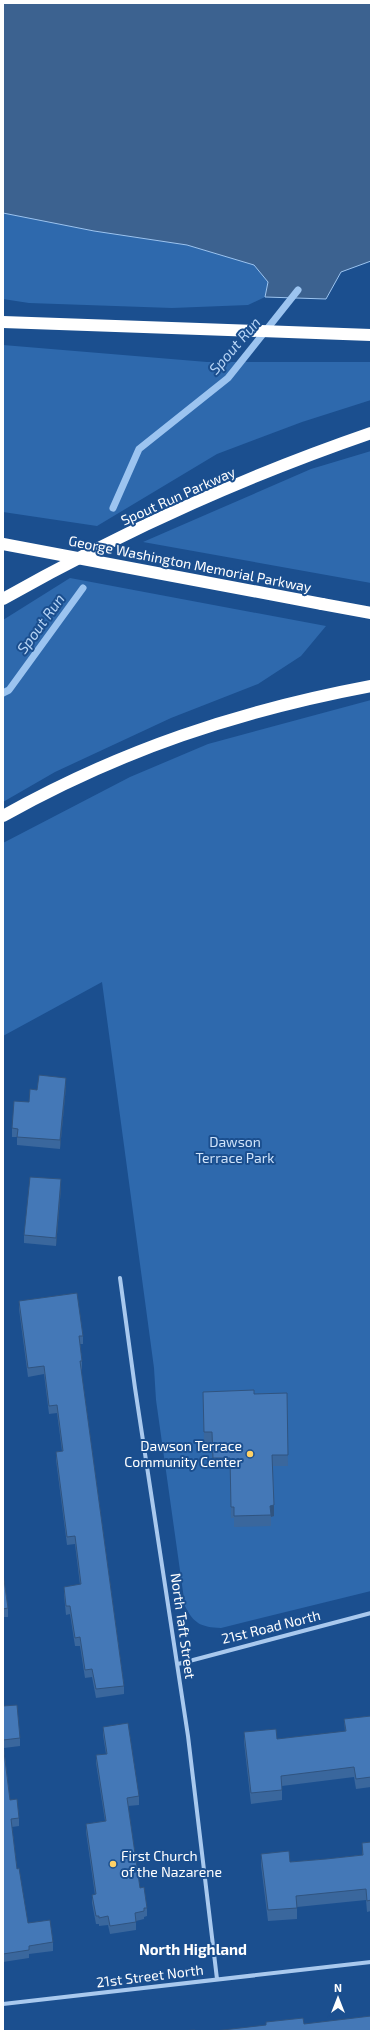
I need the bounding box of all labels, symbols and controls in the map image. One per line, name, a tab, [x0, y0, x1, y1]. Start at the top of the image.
water label: Spout Run	[205, 313, 264, 377]
street label: Spout Run Parkway	[118, 462, 238, 528]
street label: George Washington Memorial Parkway	[67, 532, 314, 596]
water label: Spout Run	[13, 590, 68, 657]
park label: Dawson Terrace Park	[195, 1133, 275, 1166]
place label: Dawson Terrace Community Center	[124, 1437, 242, 1470]
marker: Dawson Terrace Community Center	[245, 1449, 255, 1459]
street label: North Taft Street	[168, 1572, 199, 1680]
street label: 21st Road North	[220, 1606, 322, 1647]
place label: First Church of the Nazarene	[121, 1847, 222, 1880]
marker: First Church of the Nazarene	[108, 1859, 118, 1869]
district label: North Highland	[139, 1940, 247, 1958]
street label: 21st Street North	[95, 1960, 205, 1991]
north arrow	[318, 1978, 358, 2018]
text: N	[334, 1981, 342, 1994]

